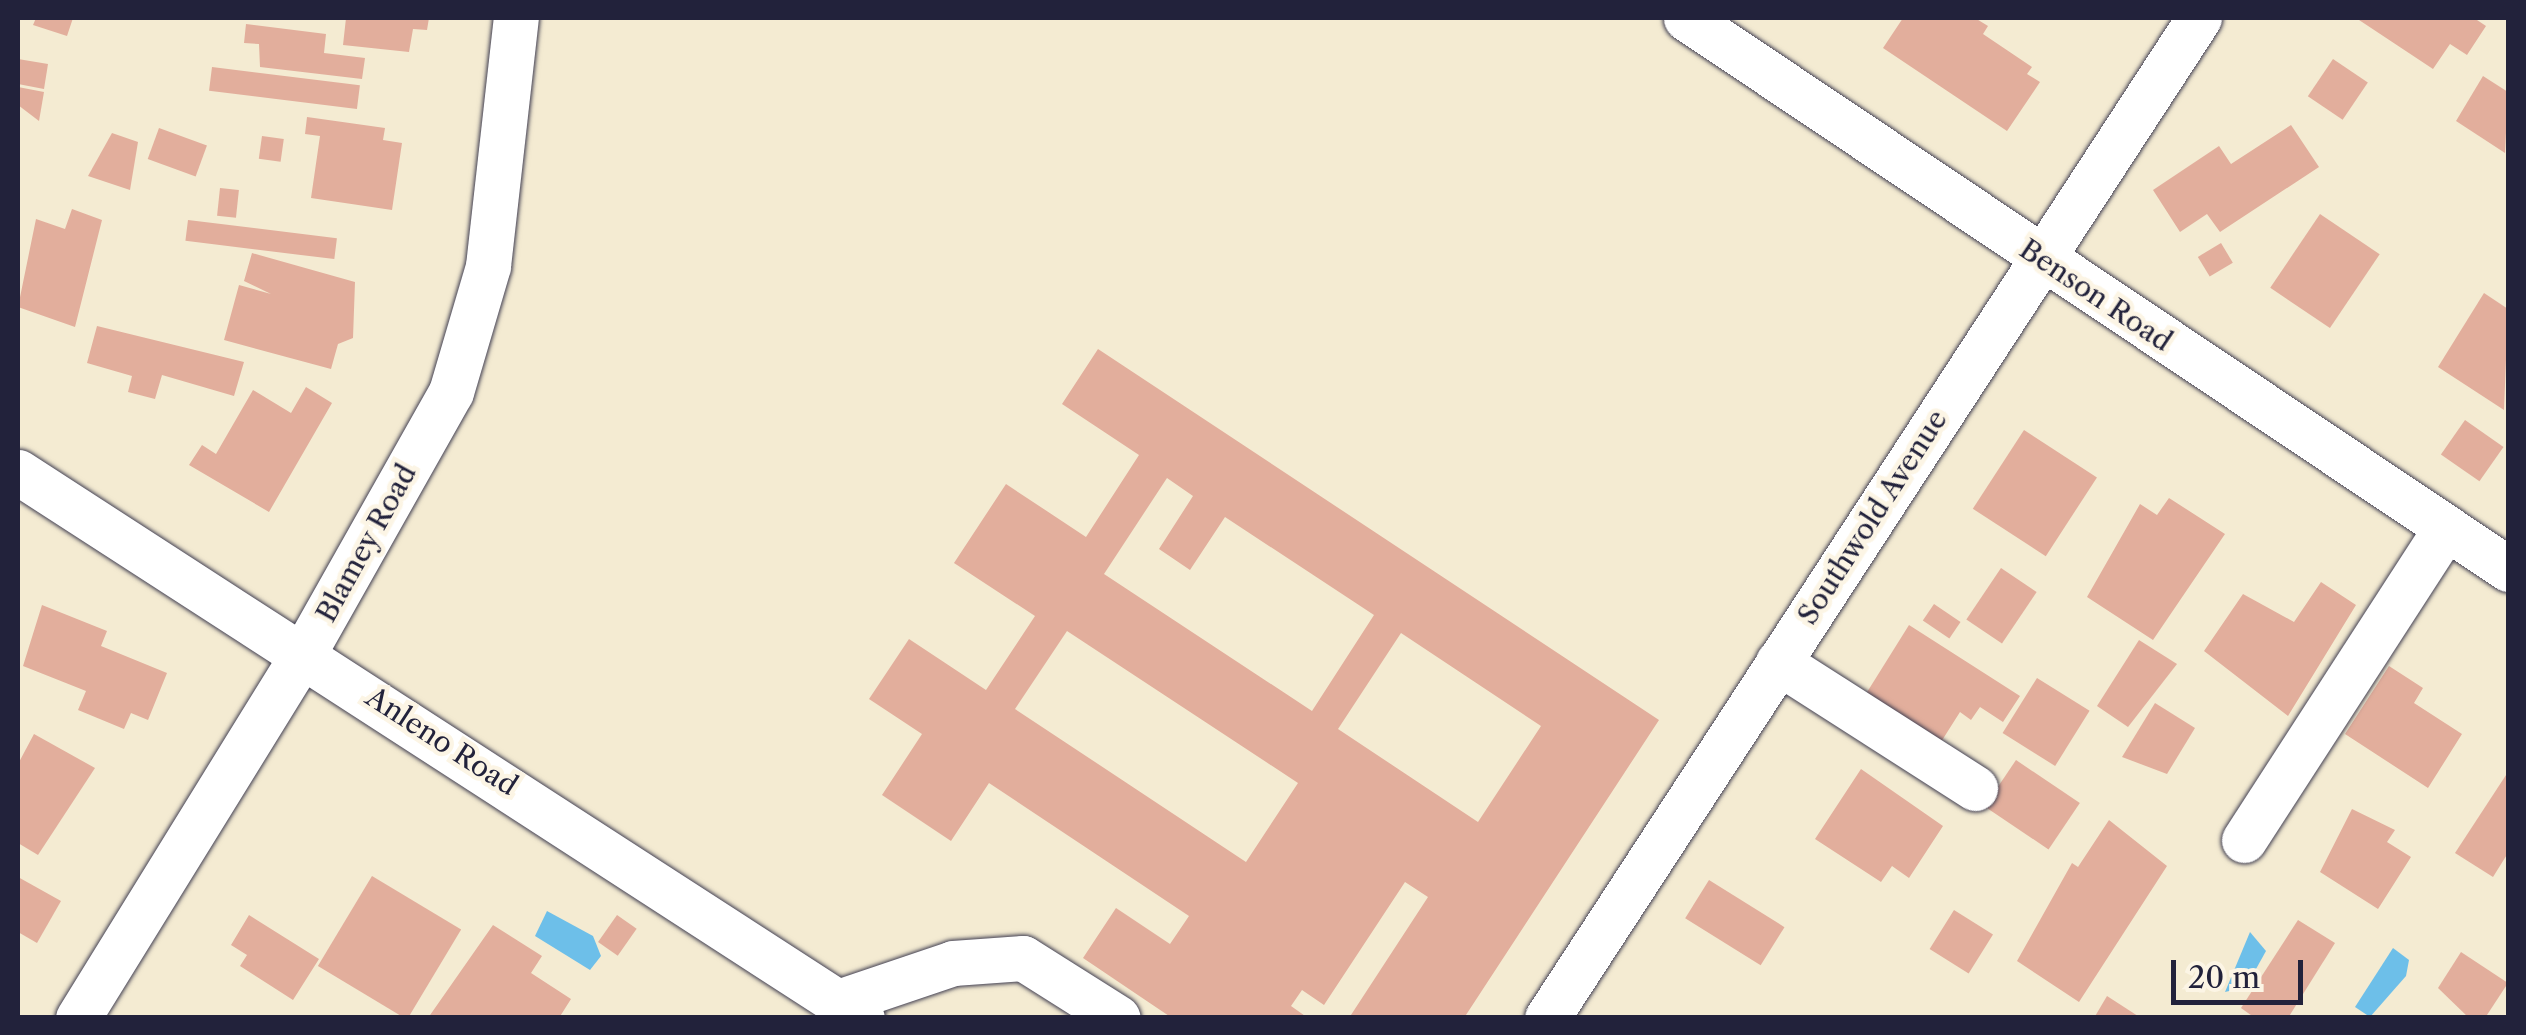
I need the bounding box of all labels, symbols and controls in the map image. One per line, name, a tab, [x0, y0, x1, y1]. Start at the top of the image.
street label: Benson Road	[2014, 232, 2178, 358]
street label: Southwold Avenue	[1790, 403, 1954, 631]
street label: Blamey Road	[309, 458, 423, 628]
street label: Anleno Road	[360, 680, 524, 802]
scale bar	[2176, 940, 2308, 1002]
text: 20 m	[2188, 959, 2260, 996]

